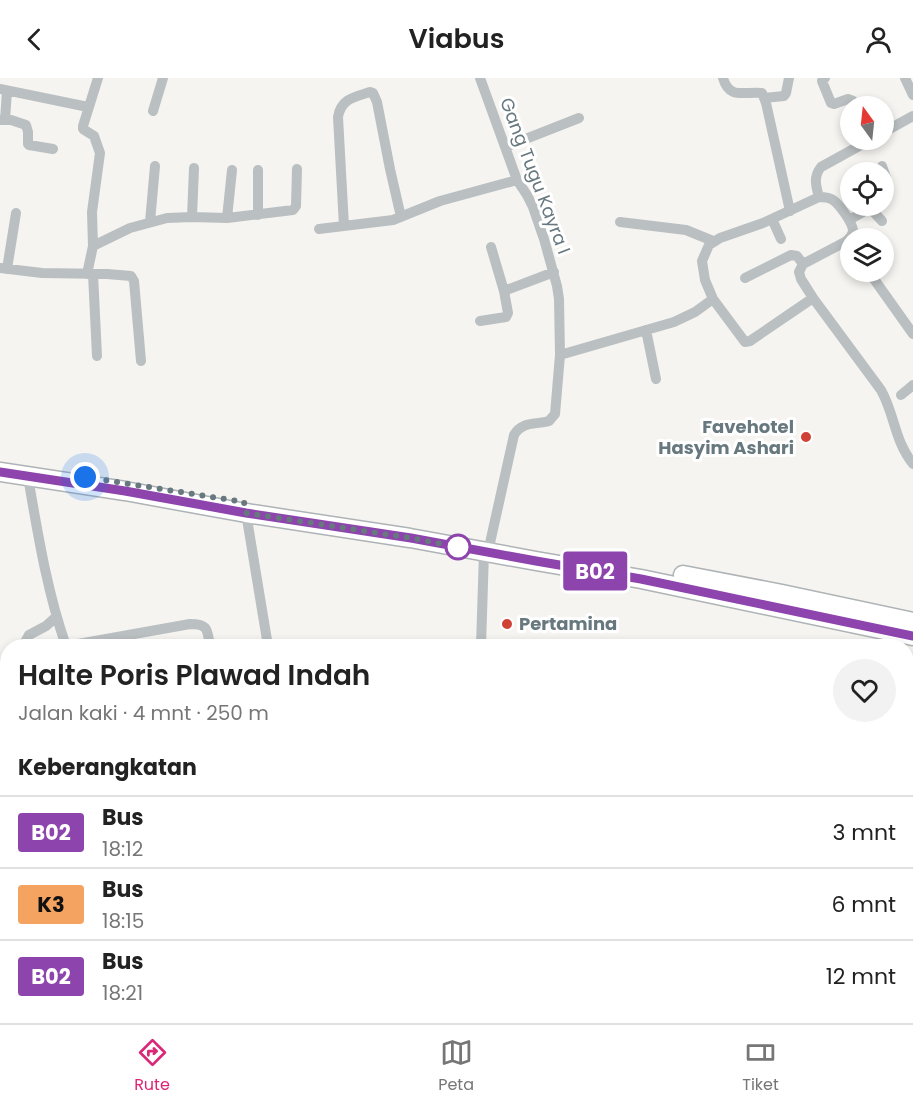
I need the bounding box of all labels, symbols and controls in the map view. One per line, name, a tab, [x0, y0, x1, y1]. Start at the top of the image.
text: Viabus	[409, 20, 504, 57]
icon: back	[18, 23, 51, 56]
icon: person	[862, 23, 895, 56]
street label: Gang Tugu Kayra I	[494, 94, 577, 258]
north arrow	[840, 96, 894, 150]
map controls	[840, 96, 894, 282]
button: locate	[840, 162, 894, 216]
button: layers	[840, 228, 894, 282]
place label: Favehotel Hasyim Ashari	[658, 414, 794, 460]
marker: Favehotel Hasyim Ashari	[799, 430, 813, 444]
your location	[70, 462, 100, 492]
unlabelled marker	[445, 534, 471, 560]
line badge: B02	[560, 552, 630, 590]
text: B02	[575, 557, 615, 586]
place label: Pertamina	[519, 611, 617, 636]
marker: Pertamina	[500, 617, 514, 631]
text: Halte Poris Plawad Indah	[18, 656, 370, 695]
button: heart	[833, 659, 896, 722]
text: Jalan kaki · 4 mnt · 250 m	[18, 699, 269, 727]
text: Keberangkatan	[18, 752, 197, 783]
text: Bus	[102, 802, 144, 833]
text: 3 mnt	[832, 817, 896, 848]
text: B02	[31, 818, 71, 847]
text: 18:12	[102, 835, 143, 863]
text: Bus	[102, 874, 144, 905]
text: 6 mnt	[831, 889, 896, 920]
text: K3	[37, 890, 65, 919]
text: 18:15	[102, 907, 144, 935]
text: Bus	[102, 946, 144, 977]
text: 12 mnt	[826, 961, 896, 992]
text: B02	[31, 962, 71, 991]
text: 18:21	[102, 979, 143, 1007]
tab: Rute	[134, 1036, 170, 1097]
tab: Peta	[438, 1036, 474, 1097]
tab: Tiket	[742, 1036, 779, 1097]

